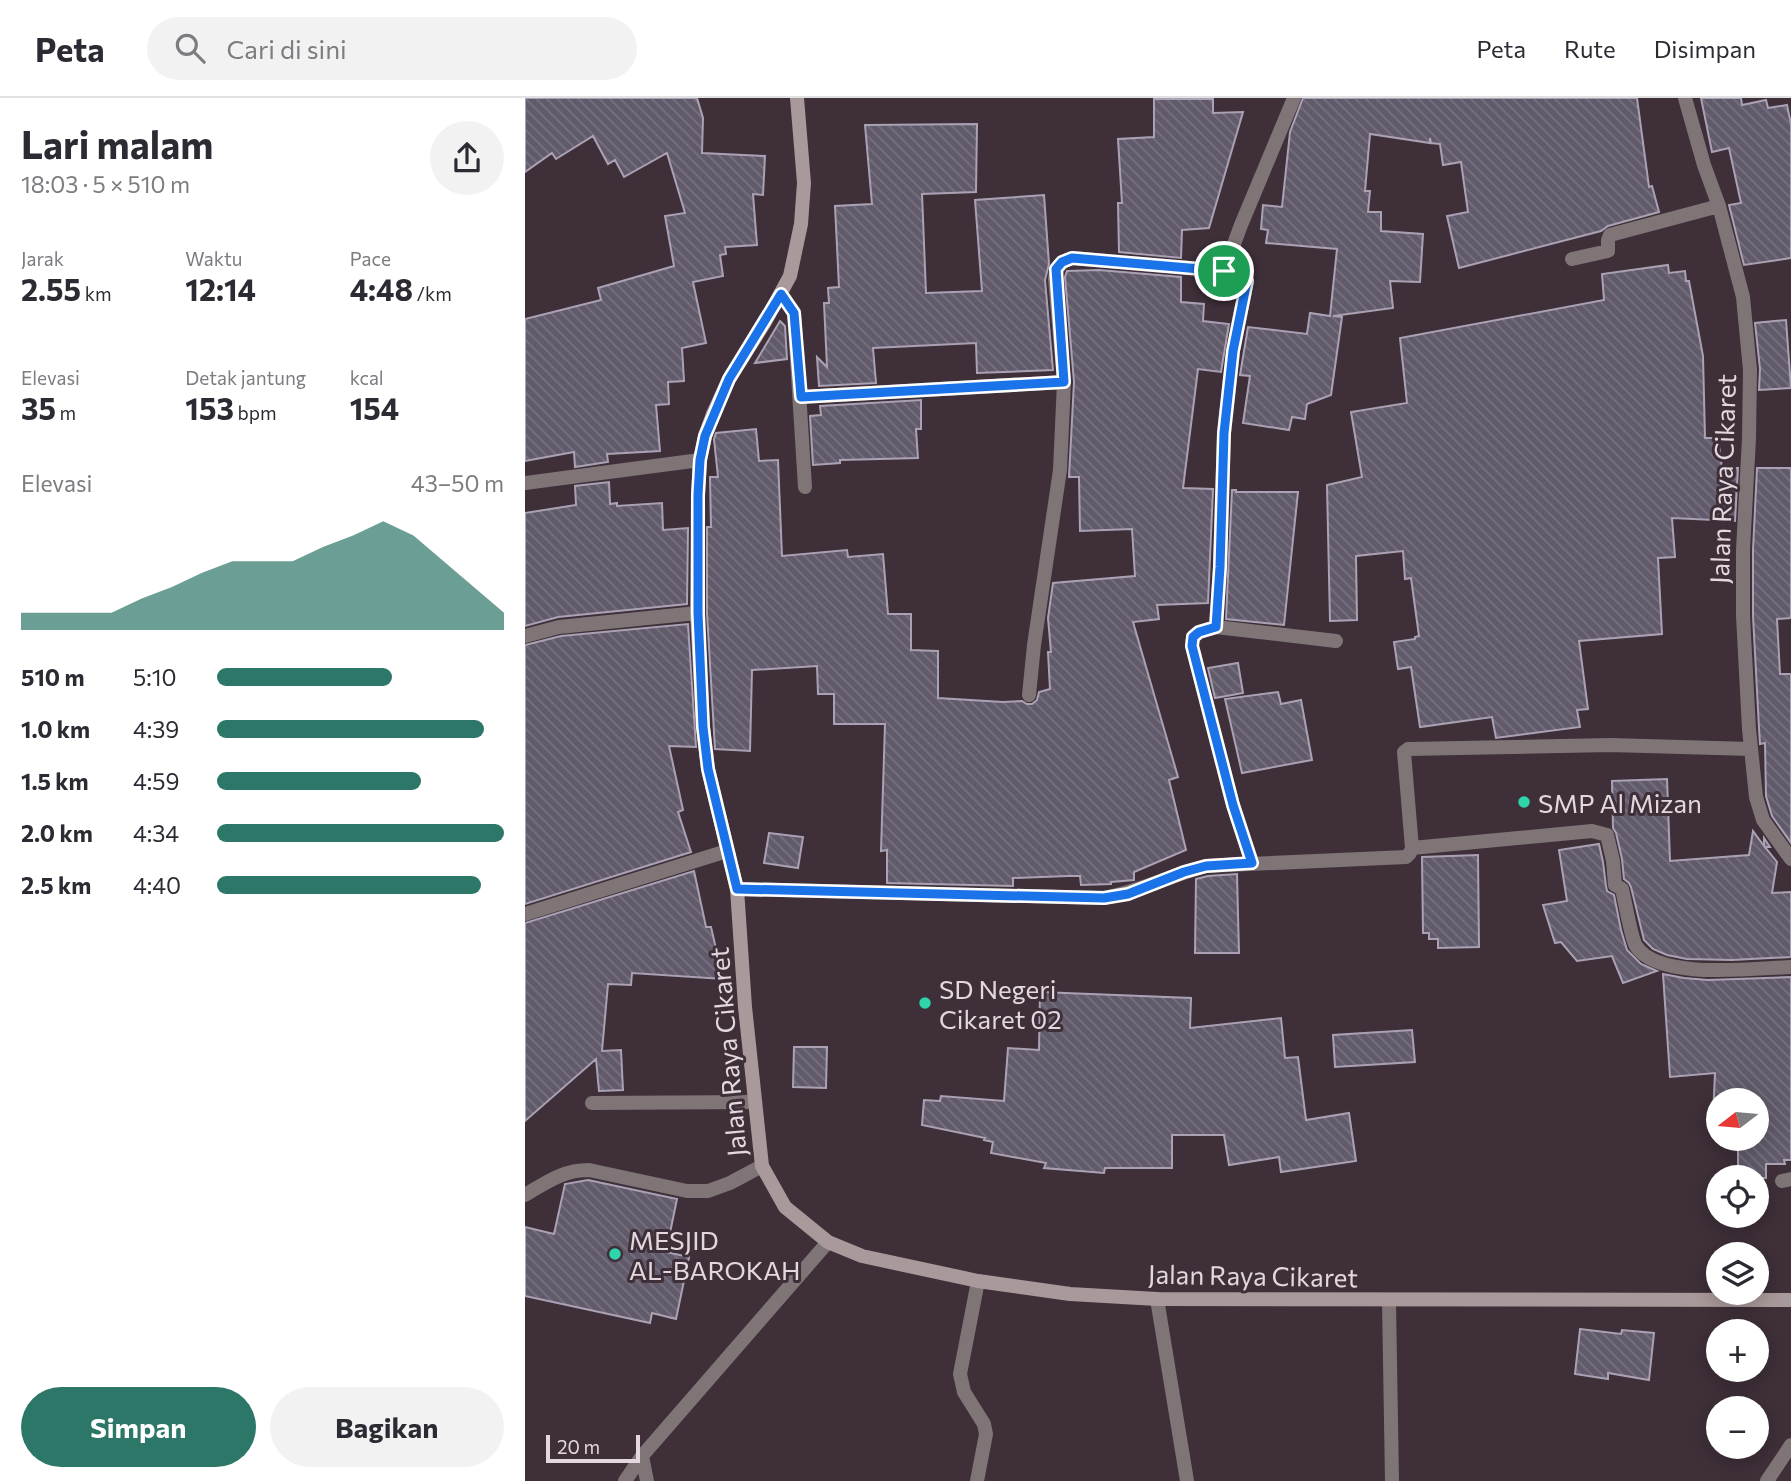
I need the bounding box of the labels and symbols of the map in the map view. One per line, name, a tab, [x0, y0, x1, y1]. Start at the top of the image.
pin	[1194, 241, 1254, 301]
street label: Jalan Raya Cikaret	[1703, 374, 1741, 584]
place label: SMP Al Mizan	[1538, 787, 1702, 818]
marker: SMP Al Mizan	[1516, 794, 1532, 810]
street label: Jalan Raya Cikaret	[702, 946, 752, 1158]
place label: SD Negeri Cikaret 02	[939, 973, 1062, 1034]
marker: SD Negeri Cikaret 02	[917, 995, 933, 1011]
north arrow	[1706, 1088, 1769, 1152]
place label: MESJID AL-BAROKAH	[629, 1224, 801, 1285]
marker: MESJID AL-BAROKAH	[607, 1246, 623, 1262]
street label: Jalan Raya Cikaret	[1148, 1258, 1358, 1292]
scale bar	[546, 1432, 641, 1464]

